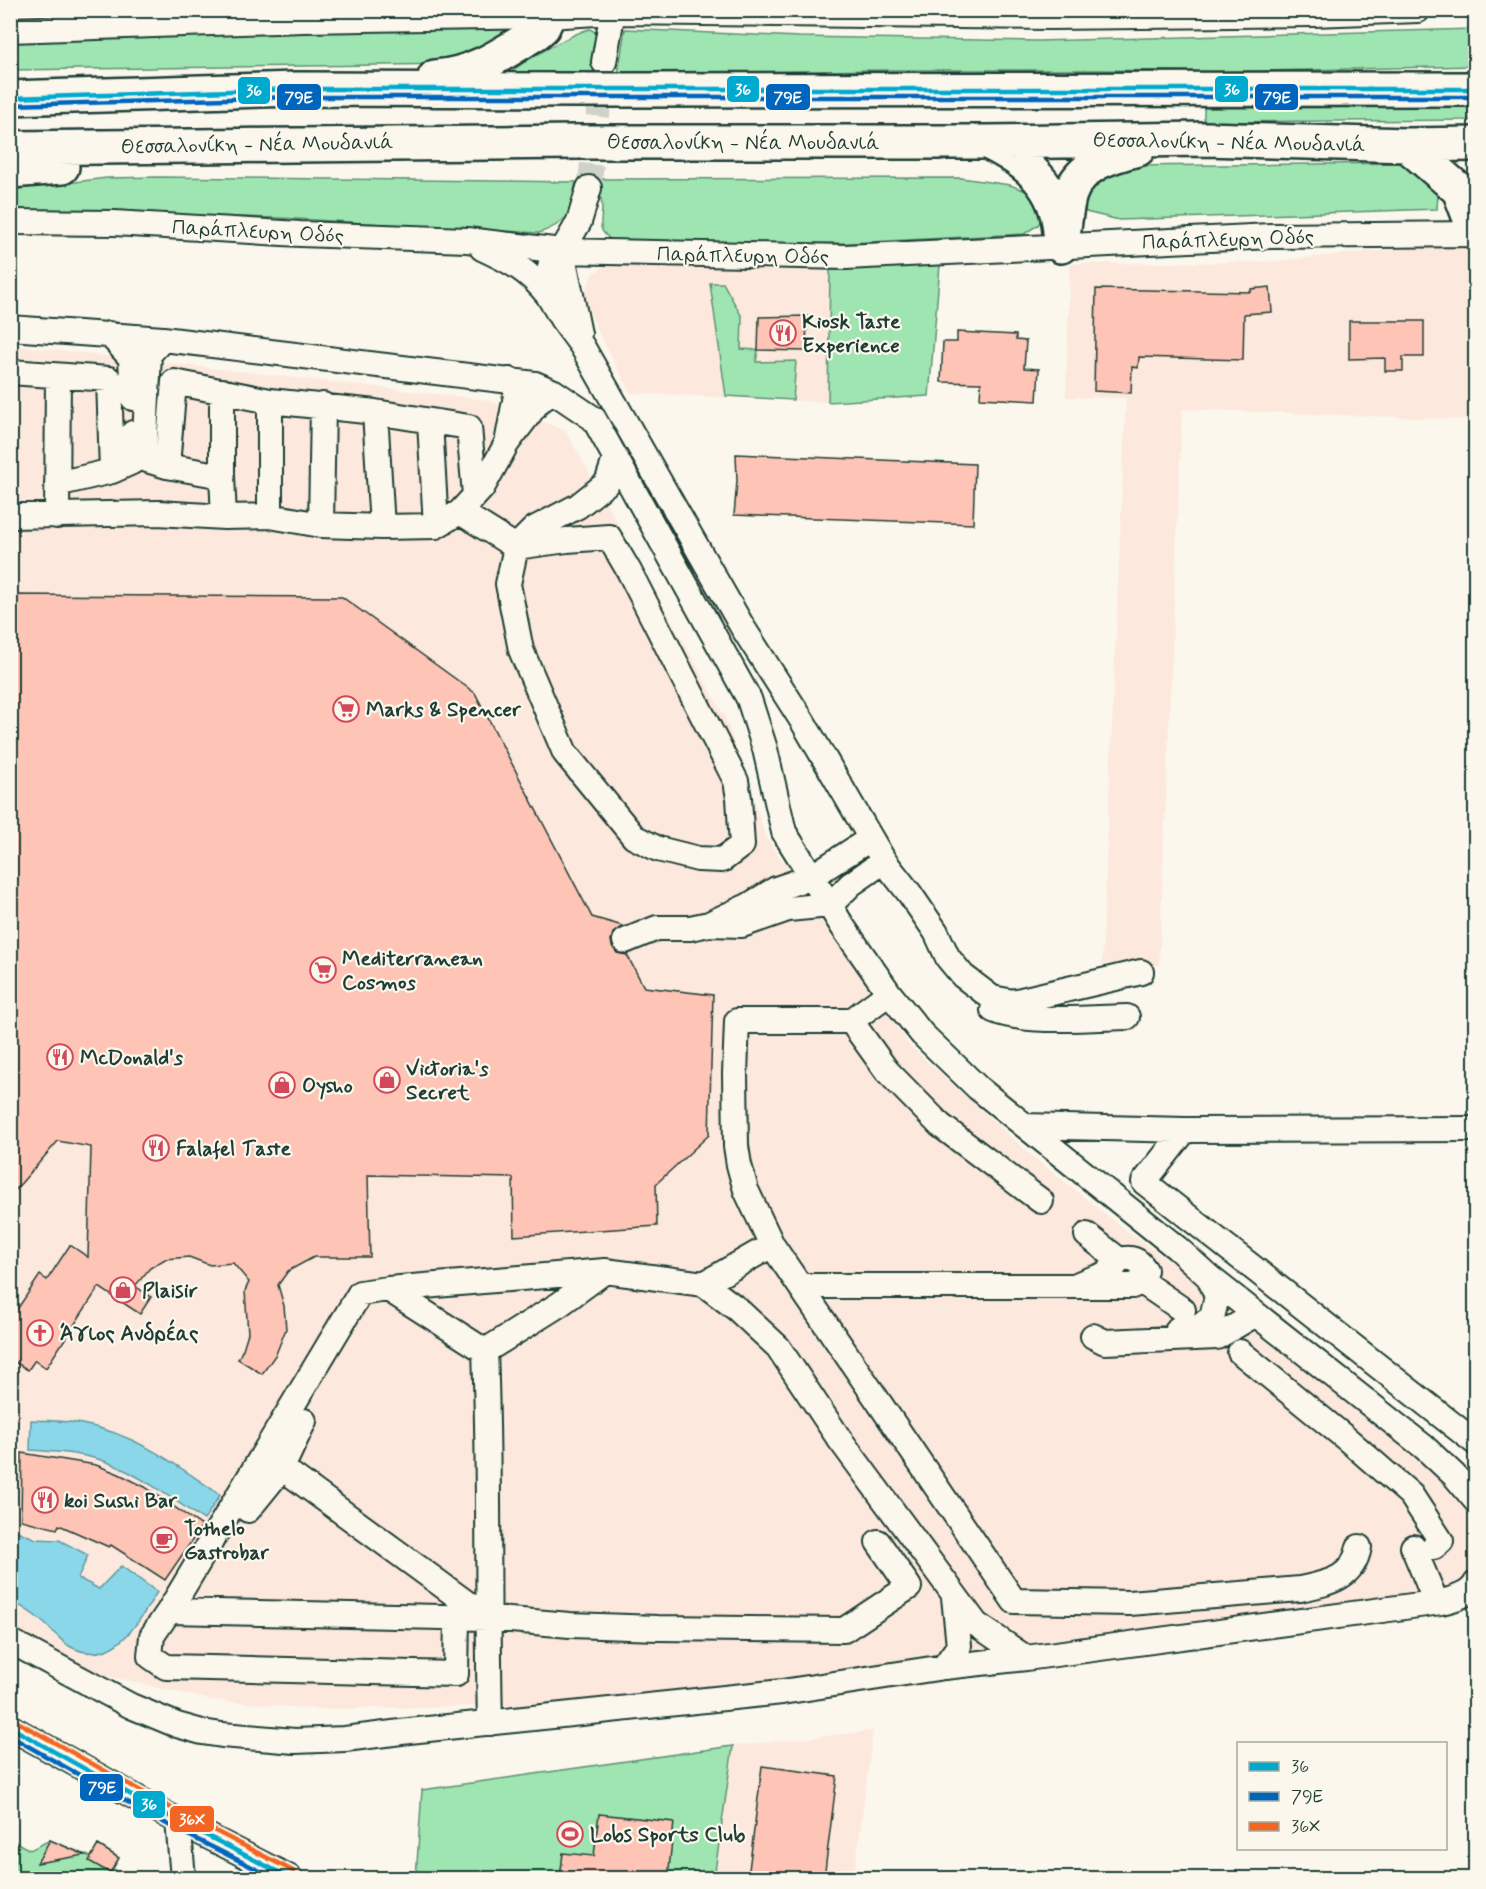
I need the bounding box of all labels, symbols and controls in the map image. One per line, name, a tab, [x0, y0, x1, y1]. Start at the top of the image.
line badge: 36	[726, 75, 760, 103]
line badge: 36	[1214, 75, 1249, 103]
line badge: 36	[237, 76, 271, 105]
text: 36	[735, 80, 751, 101]
text: 36	[1224, 80, 1240, 101]
text: 36	[246, 81, 262, 102]
line badge: 79Ε	[276, 83, 322, 111]
line badge: 79Ε	[765, 83, 811, 111]
line badge: 79Ε	[1254, 83, 1299, 111]
text: 79Ε	[285, 88, 314, 109]
text: 79Ε	[774, 88, 803, 109]
text: 79Ε	[1263, 88, 1292, 109]
street label: Θεσσαλονίκη - Νέα Μουδανιά	[1092, 126, 1366, 159]
street label: Θεσσαλονίκη - Νέα Μουδανιά	[120, 128, 394, 161]
street label: Θεσσαλονίκη - Νέα Μουδανιά	[607, 128, 879, 157]
street label: Παράπλευρη Οδός	[171, 214, 345, 250]
street label: Παράπλευρη Οδός	[1142, 223, 1315, 257]
street label: Παράπλευρη Οδός	[657, 240, 829, 272]
place label: Kiosk Taste Experience	[802, 308, 901, 360]
restaurant icon: Kiosk Taste Experience	[768, 318, 798, 348]
supermarket icon: Marks & Spencer	[331, 694, 361, 724]
place label: Marks & Spencer	[366, 696, 522, 724]
place label: Mediterranean Cosmos	[342, 945, 483, 997]
supermarket icon: Mediterranean Cosmos	[308, 955, 338, 985]
restaurant icon: McDonald's	[45, 1042, 75, 1072]
place label: McDonald's	[80, 1044, 184, 1072]
place label: Victoria's Secret	[406, 1055, 489, 1107]
shop icon: Victoria's Secret	[372, 1065, 402, 1095]
shop icon: Oysho	[267, 1070, 297, 1100]
place label: Oysho	[302, 1072, 353, 1100]
restaurant icon: Falafel Taste	[141, 1133, 171, 1163]
place label: Falafel Taste	[176, 1135, 292, 1163]
shop icon: Plaisir	[108, 1275, 138, 1305]
place label: Plaisir	[142, 1277, 198, 1305]
church icon: Άγιος Ανδρέας	[25, 1318, 55, 1348]
place label: Άγιος Ανδρέας	[60, 1319, 198, 1348]
restaurant icon: koi Sushi Bar	[30, 1485, 60, 1515]
place label: koi Sushi Bar	[64, 1487, 178, 1515]
place label: Tothelo Gastrobar	[184, 1515, 270, 1567]
cafe icon: Tothelo Gastrobar	[149, 1525, 179, 1555]
legend	[1237, 1742, 1447, 1850]
text: 36	[1291, 1755, 1309, 1779]
line badge: 79Ε	[79, 1773, 124, 1802]
text: 79Ε	[88, 1778, 117, 1799]
text: 79Ε	[1291, 1785, 1324, 1809]
line badge: 36	[132, 1790, 166, 1819]
text: 36	[141, 1795, 157, 1816]
line badge: 36Χ	[169, 1805, 215, 1833]
text: 36Χ	[179, 1810, 205, 1831]
text: 36Χ	[1291, 1815, 1320, 1839]
sports icon: Lobs Sports Club	[555, 1819, 585, 1849]
place label: Lobs Sports Club	[590, 1821, 746, 1849]

